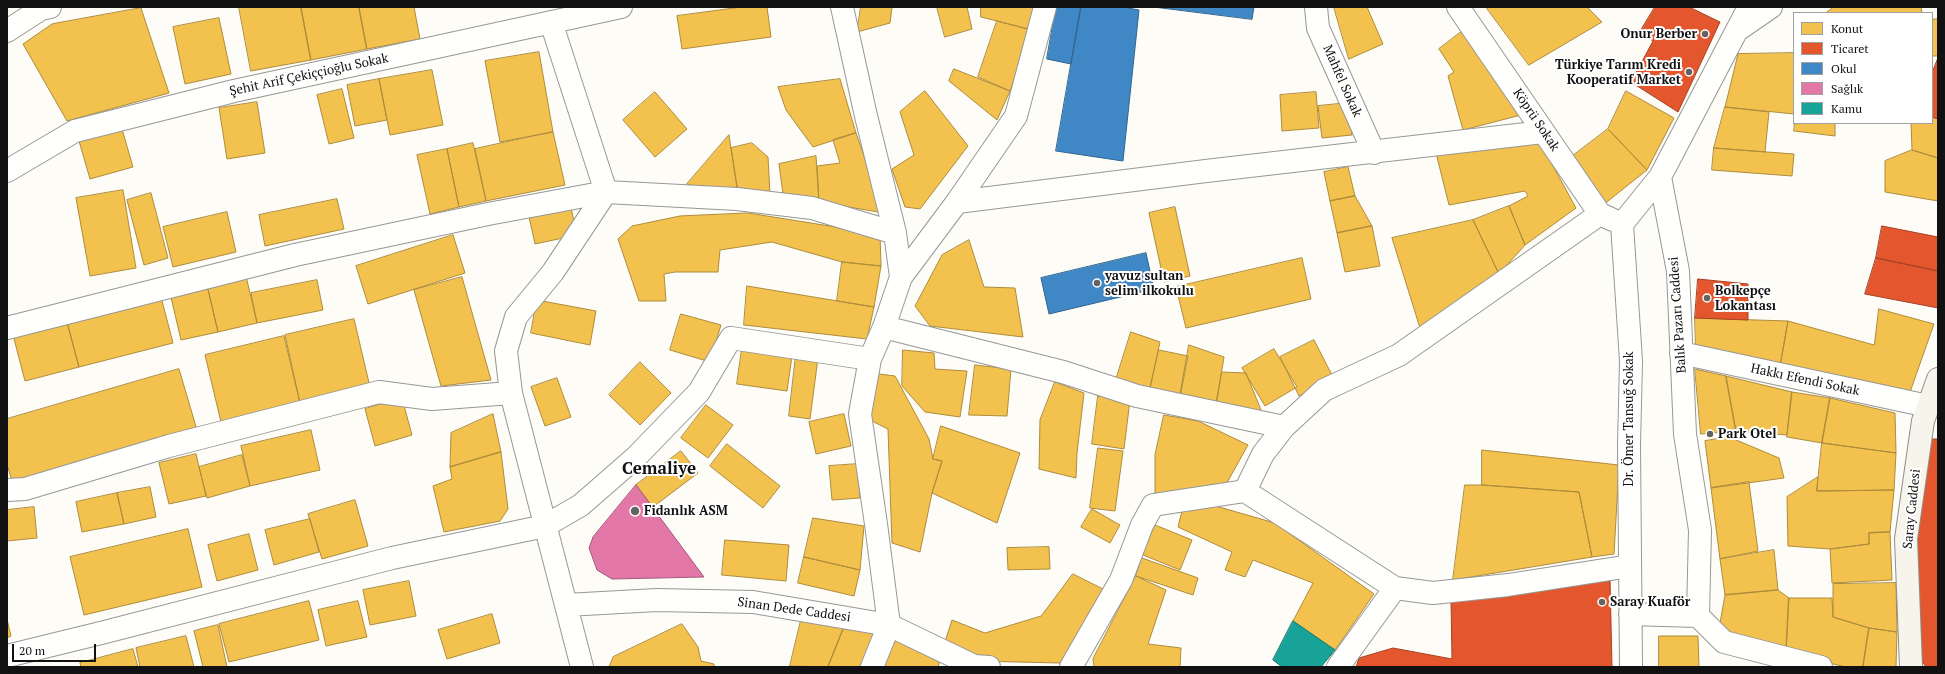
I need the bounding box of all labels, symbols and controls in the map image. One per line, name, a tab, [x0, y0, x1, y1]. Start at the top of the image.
legend	[1793, 12, 1933, 124]
text: Konut	[1831, 21, 1863, 36]
place label: Onur Berber	[1620, 26, 1697, 42]
marker: Onur Berber	[1700, 29, 1710, 39]
text: Ticaret	[1831, 41, 1869, 56]
street label: Mahfel Sokak	[1319, 42, 1365, 120]
street label: Şehit Arif Çekiççioğlu Sokak	[228, 51, 390, 99]
place label: Türkiye Tarım Kredi Kooperatif Market	[1555, 57, 1681, 88]
text: Okul	[1831, 61, 1857, 76]
marker: Türkiye Tarım Kredi Kooperatif Market	[1684, 67, 1694, 77]
text: Sağlık	[1831, 81, 1863, 96]
street label: Köprü Sokak	[1509, 86, 1563, 154]
text: Kamu	[1831, 101, 1862, 116]
street label: Balık Pazarı Caddesi	[1666, 256, 1690, 374]
place label: yavuz sultan selim ilkokulu	[1105, 268, 1194, 299]
marker: yavuz sultan selim ilkokulu	[1092, 278, 1102, 288]
place label: Bolkepçe Lokantası	[1715, 283, 1776, 314]
marker: Bolkepçe Lokantası	[1702, 293, 1712, 303]
street label: Dr. Ömer Tansuğ Sokak	[1621, 351, 1637, 487]
street label: Hakkı Efendi Sokak	[1749, 361, 1861, 399]
place label: Park Otel	[1718, 426, 1776, 442]
marker: Park Otel	[1705, 429, 1715, 439]
district label: Cemaliye	[622, 459, 696, 479]
street label: Saray Caddesi	[1900, 468, 1924, 550]
place label: Fidanlık ASM	[644, 503, 728, 519]
marker: Fidanlık ASM	[629, 505, 641, 517]
street label: Sinan Dede Caddesi	[736, 594, 852, 626]
place label: Saray Kuaför	[1610, 594, 1690, 610]
marker: Saray Kuaför	[1597, 597, 1607, 607]
scale bar	[14, 636, 98, 662]
text: 20 m	[19, 643, 45, 658]

